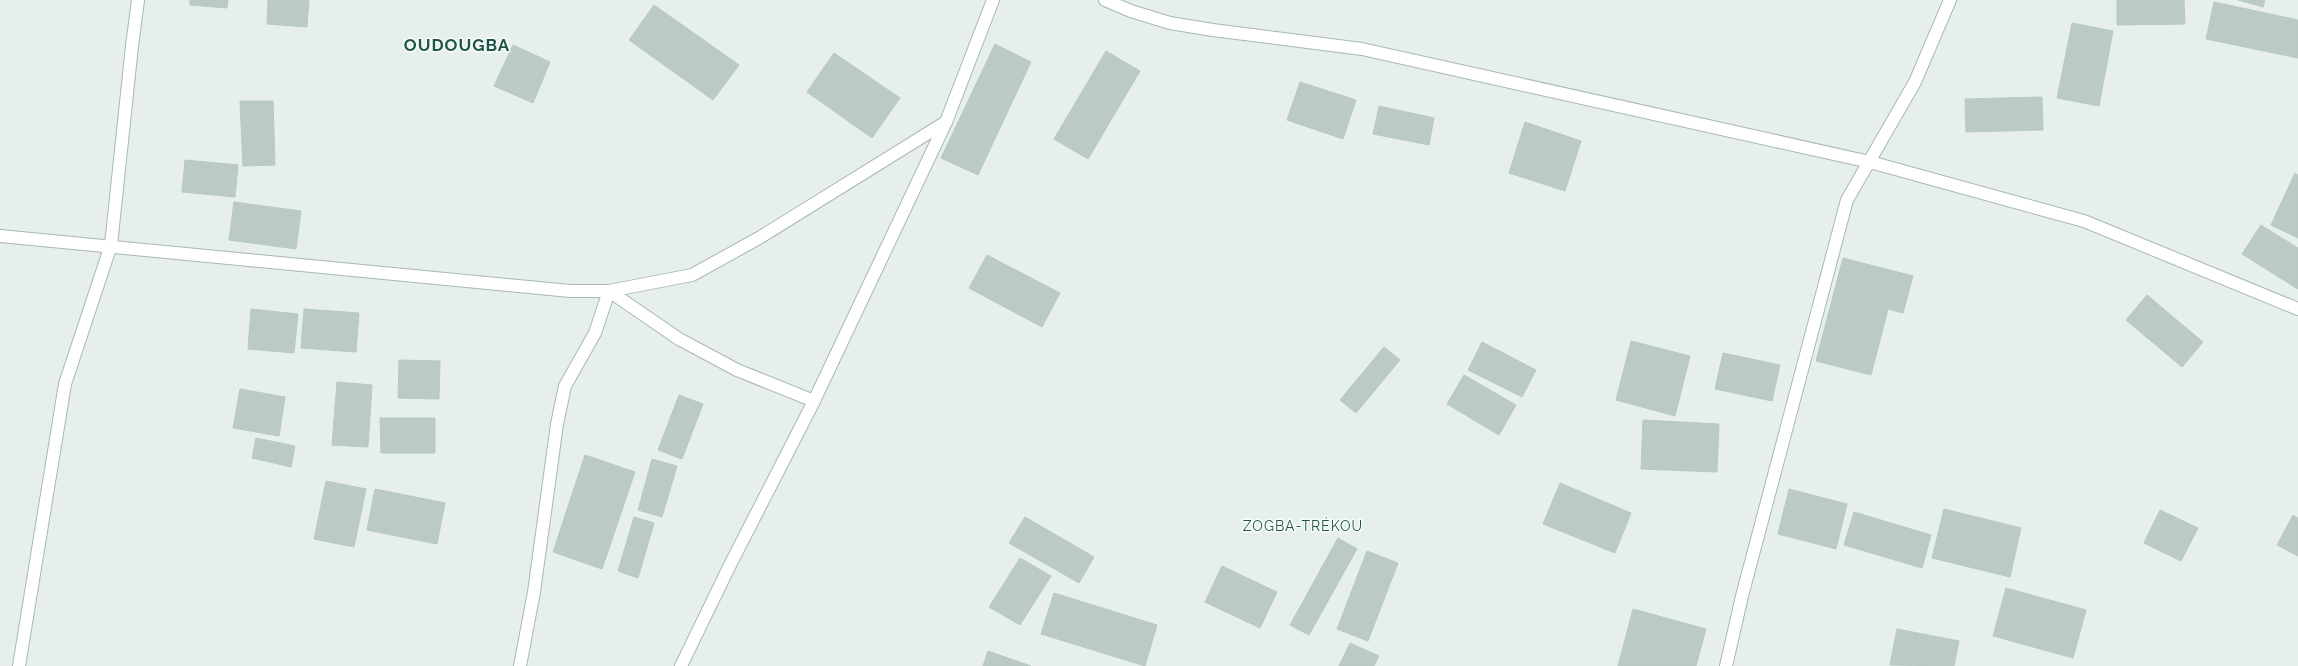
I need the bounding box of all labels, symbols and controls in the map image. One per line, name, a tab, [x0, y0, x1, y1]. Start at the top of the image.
district label: OUDOUGBA	[404, 35, 510, 55]
district label: ZOGBA-TRÉKOU	[1243, 517, 1363, 534]

